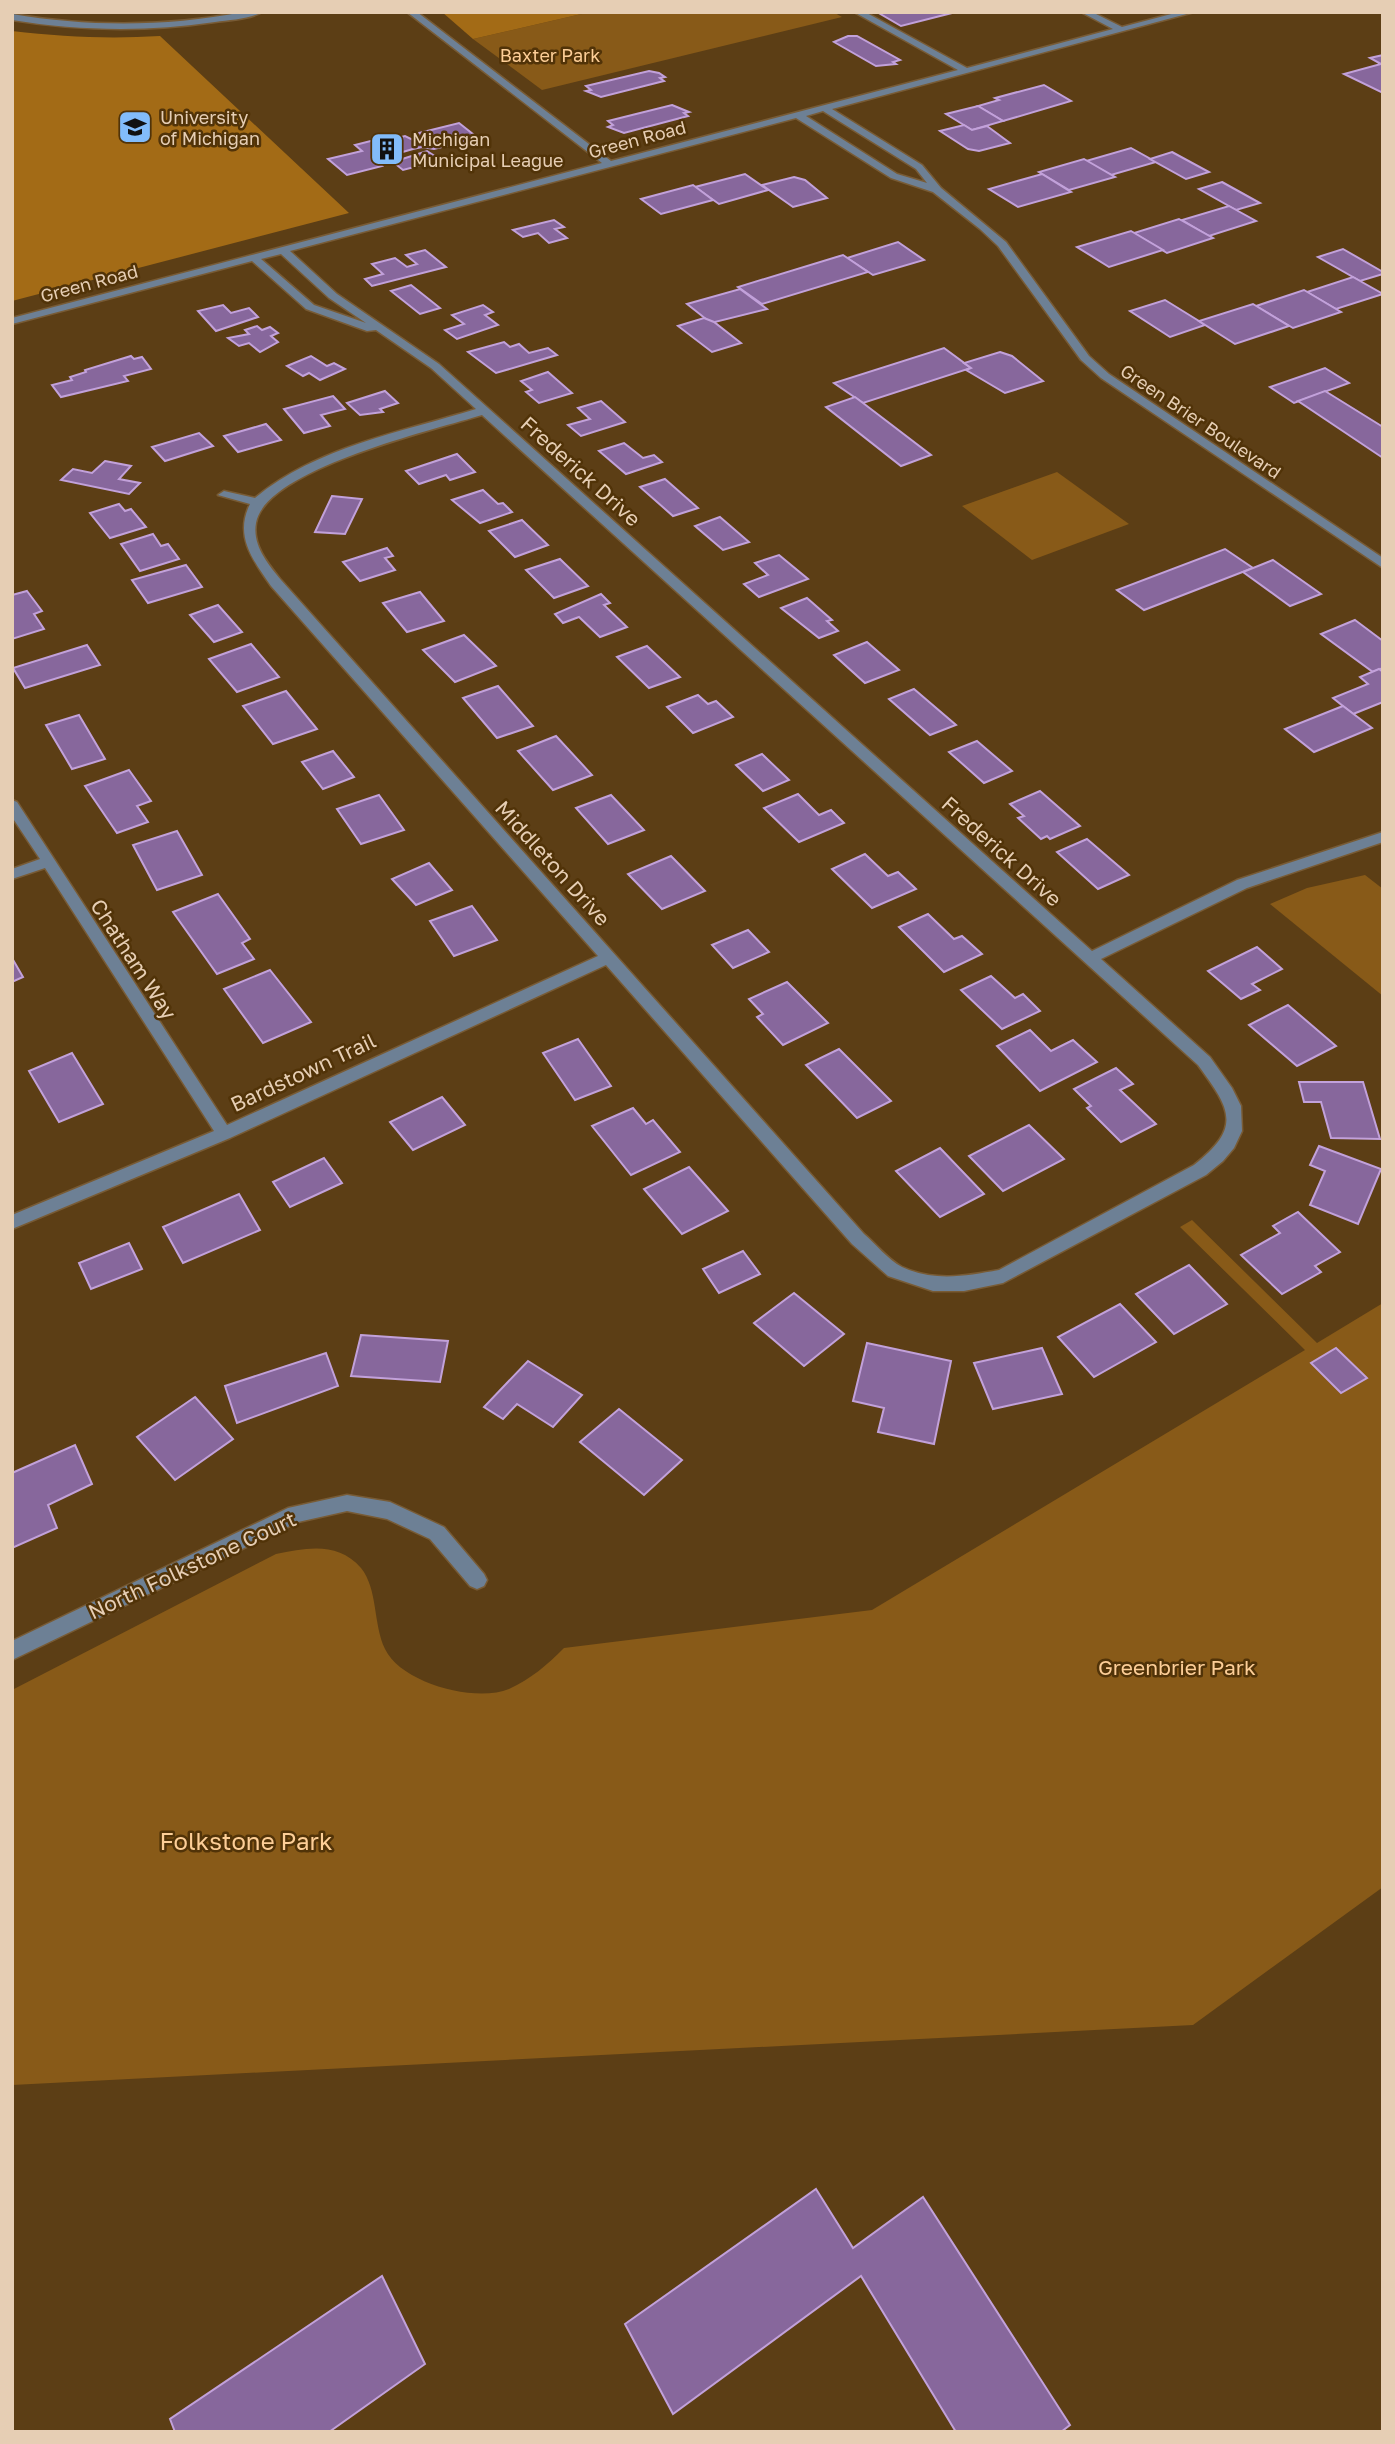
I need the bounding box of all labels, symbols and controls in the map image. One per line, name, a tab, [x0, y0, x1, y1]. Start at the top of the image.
park label: Baxter Park	[500, 44, 600, 66]
place label: University of Michigan	[160, 106, 260, 149]
school or university icon: University of Michigan	[116, 108, 154, 146]
street label: Green Road	[586, 115, 688, 163]
place label: Michigan Municipal League	[412, 128, 564, 171]
building icon: Michigan Municipal League	[368, 130, 406, 168]
street label: Green Road	[38, 259, 140, 307]
street label: Green Brier Boulevard	[1117, 359, 1285, 483]
street label: Frederick Drive	[516, 410, 646, 532]
street label: Frederick Drive	[937, 790, 1067, 912]
street label: Middleton Drive	[490, 795, 616, 931]
street label: Chatham Way	[85, 894, 183, 1024]
street label: Bardstown Trail	[226, 1027, 380, 1117]
street label: North Folkstone Court	[84, 1505, 300, 1625]
park label: Greenbrier Park	[1098, 1654, 1256, 1680]
park label: Folkstone Park	[159, 1826, 333, 1855]

